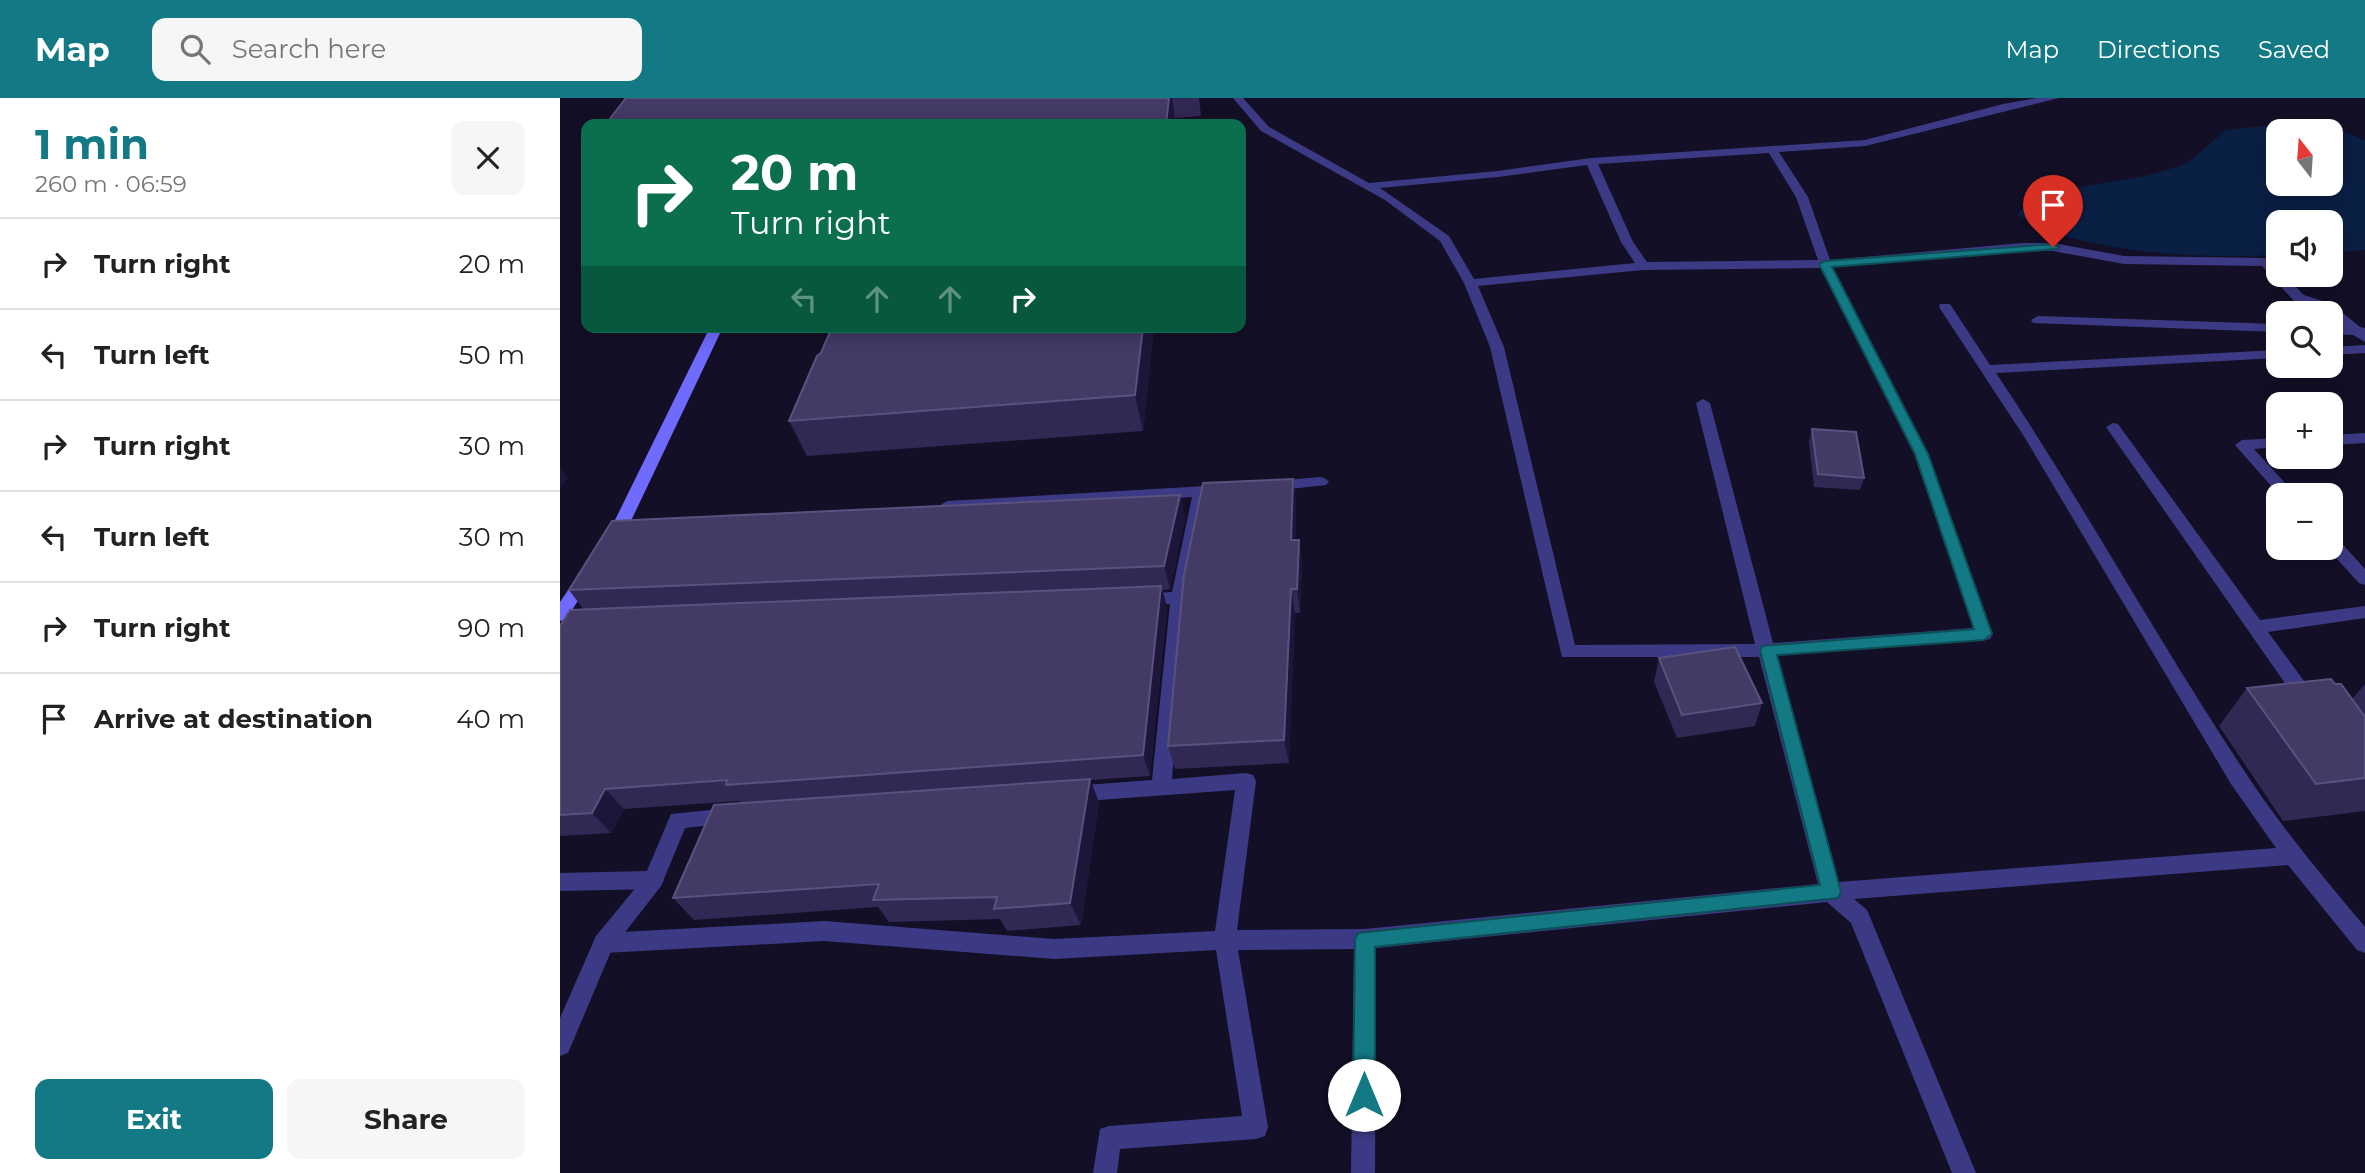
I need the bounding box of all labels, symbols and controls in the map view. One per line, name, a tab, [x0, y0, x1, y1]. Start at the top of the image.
search box	[152, 18, 642, 81]
text: Map	[35, 29, 110, 69]
icon: search	[176, 30, 214, 68]
text: Search here	[232, 33, 386, 65]
text: Map	[2006, 35, 2059, 64]
text: Directions	[2097, 35, 2220, 64]
text: Saved	[2258, 35, 2330, 64]
text: 1 min	[35, 118, 149, 170]
north arrow	[2266, 119, 2343, 196]
map controls	[2266, 119, 2343, 560]
button: close	[451, 121, 525, 195]
text: 20 m	[731, 143, 858, 202]
icon: right	[616, 147, 707, 238]
text: 260 m · 06:59	[35, 170, 187, 198]
pin	[2023, 175, 2083, 247]
icon: arrive	[2034, 186, 2072, 224]
text: Turn right	[731, 203, 891, 242]
button: sound	[2266, 210, 2343, 287]
icon: right	[35, 245, 73, 283]
text: Turn right	[94, 248, 230, 280]
text: 20 m	[459, 248, 525, 280]
icon: left	[785, 280, 823, 318]
icon: ahead	[858, 280, 896, 318]
icon: ahead	[931, 280, 969, 318]
icon: right	[1004, 280, 1042, 318]
button: search	[2266, 301, 2343, 378]
icon: left	[35, 336, 73, 374]
text: Turn left	[94, 339, 210, 371]
text: 50 m	[459, 339, 525, 371]
button: +	[2266, 392, 2343, 469]
icon: right	[35, 427, 73, 465]
text: Turn right	[94, 430, 230, 462]
text: 30 m	[459, 430, 525, 462]
button: −	[2266, 483, 2343, 560]
icon: left	[35, 518, 73, 556]
text: Turn left	[94, 521, 210, 553]
text: 30 m	[459, 521, 525, 553]
icon: right	[35, 609, 73, 647]
text: Turn right	[94, 612, 230, 644]
text: 90 m	[458, 612, 525, 644]
icon: arrive	[35, 700, 73, 738]
text: Arrive at destination	[94, 703, 373, 735]
text: 40 m	[456, 703, 525, 735]
position arrow	[1327, 1058, 1401, 1132]
button: Exit	[35, 1079, 273, 1159]
button: Share	[287, 1079, 525, 1159]

